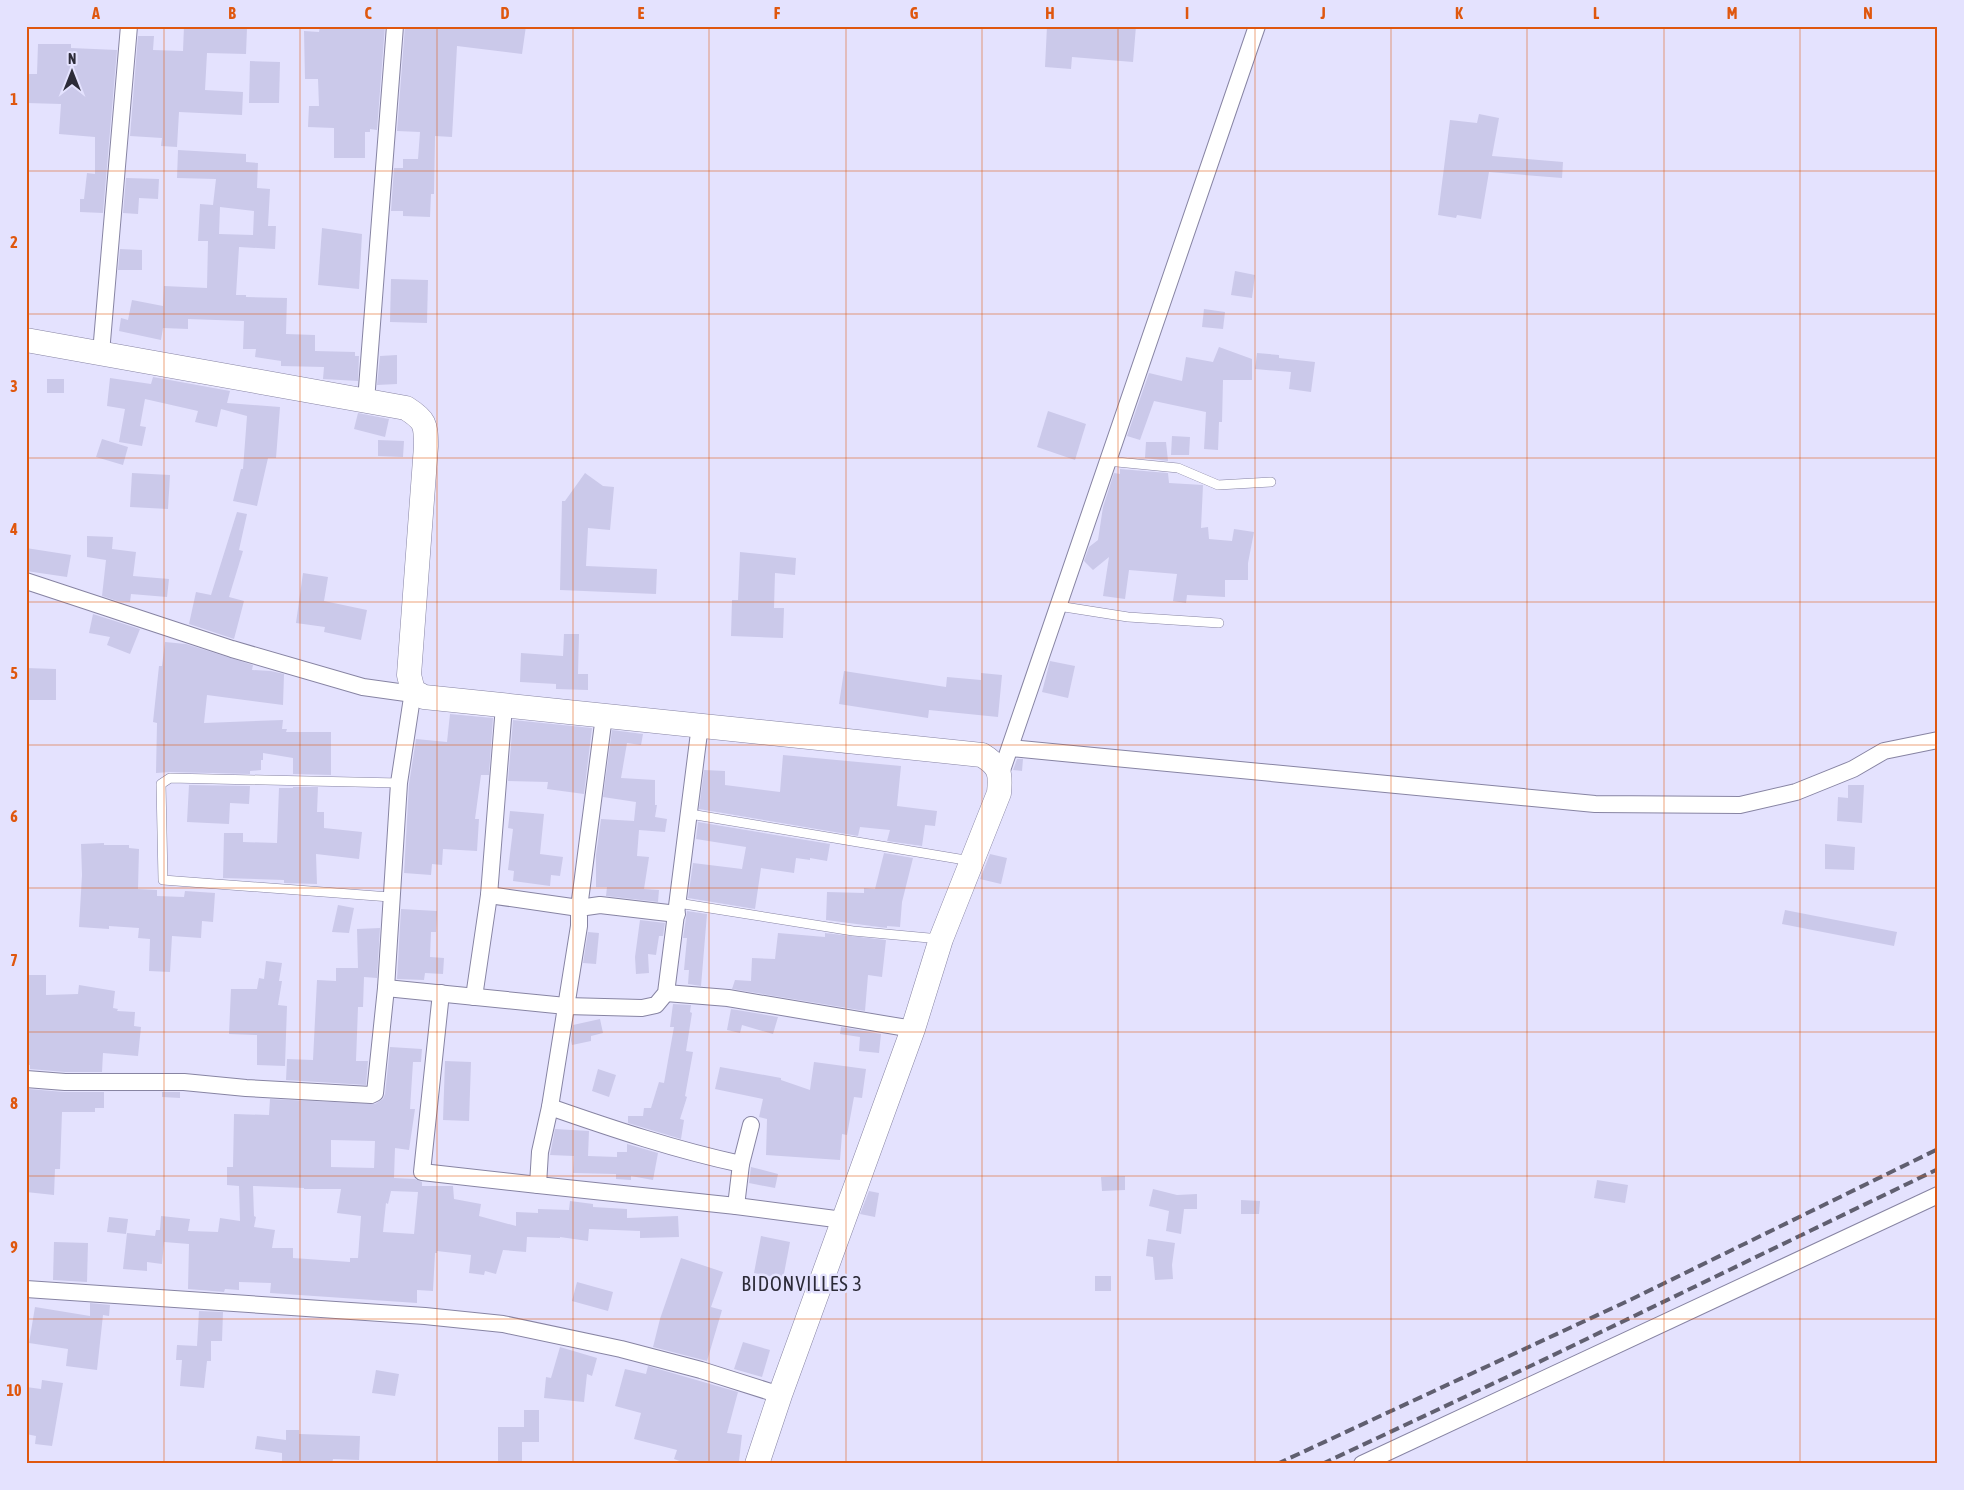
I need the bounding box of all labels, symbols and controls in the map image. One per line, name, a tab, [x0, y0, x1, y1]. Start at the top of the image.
text: A	[91, 4, 100, 22]
text: B	[228, 4, 236, 22]
text: C	[364, 4, 372, 22]
text: D	[501, 4, 510, 22]
text: E	[638, 4, 645, 22]
text: F	[774, 4, 781, 22]
text: G	[910, 4, 919, 22]
text: H	[1045, 4, 1055, 22]
text: I	[1185, 4, 1189, 22]
text: J	[1319, 4, 1326, 22]
text: K	[1455, 4, 1463, 22]
text: L	[1593, 4, 1600, 22]
text: M	[1727, 4, 1737, 22]
text: N	[1863, 4, 1873, 22]
north arrow	[48, 48, 98, 98]
text: N	[68, 51, 76, 67]
text: 1	[10, 90, 18, 108]
text: 2	[10, 233, 18, 251]
text: 3	[10, 377, 18, 395]
text: 4	[9, 520, 18, 538]
text: 5	[10, 664, 18, 682]
text: 6	[10, 807, 18, 825]
text: 7	[10, 951, 18, 969]
text: 8	[10, 1094, 18, 1112]
text: 9	[10, 1238, 18, 1256]
district label: BIDONVILLES 3	[741, 1272, 863, 1295]
text: 10	[6, 1381, 22, 1399]

